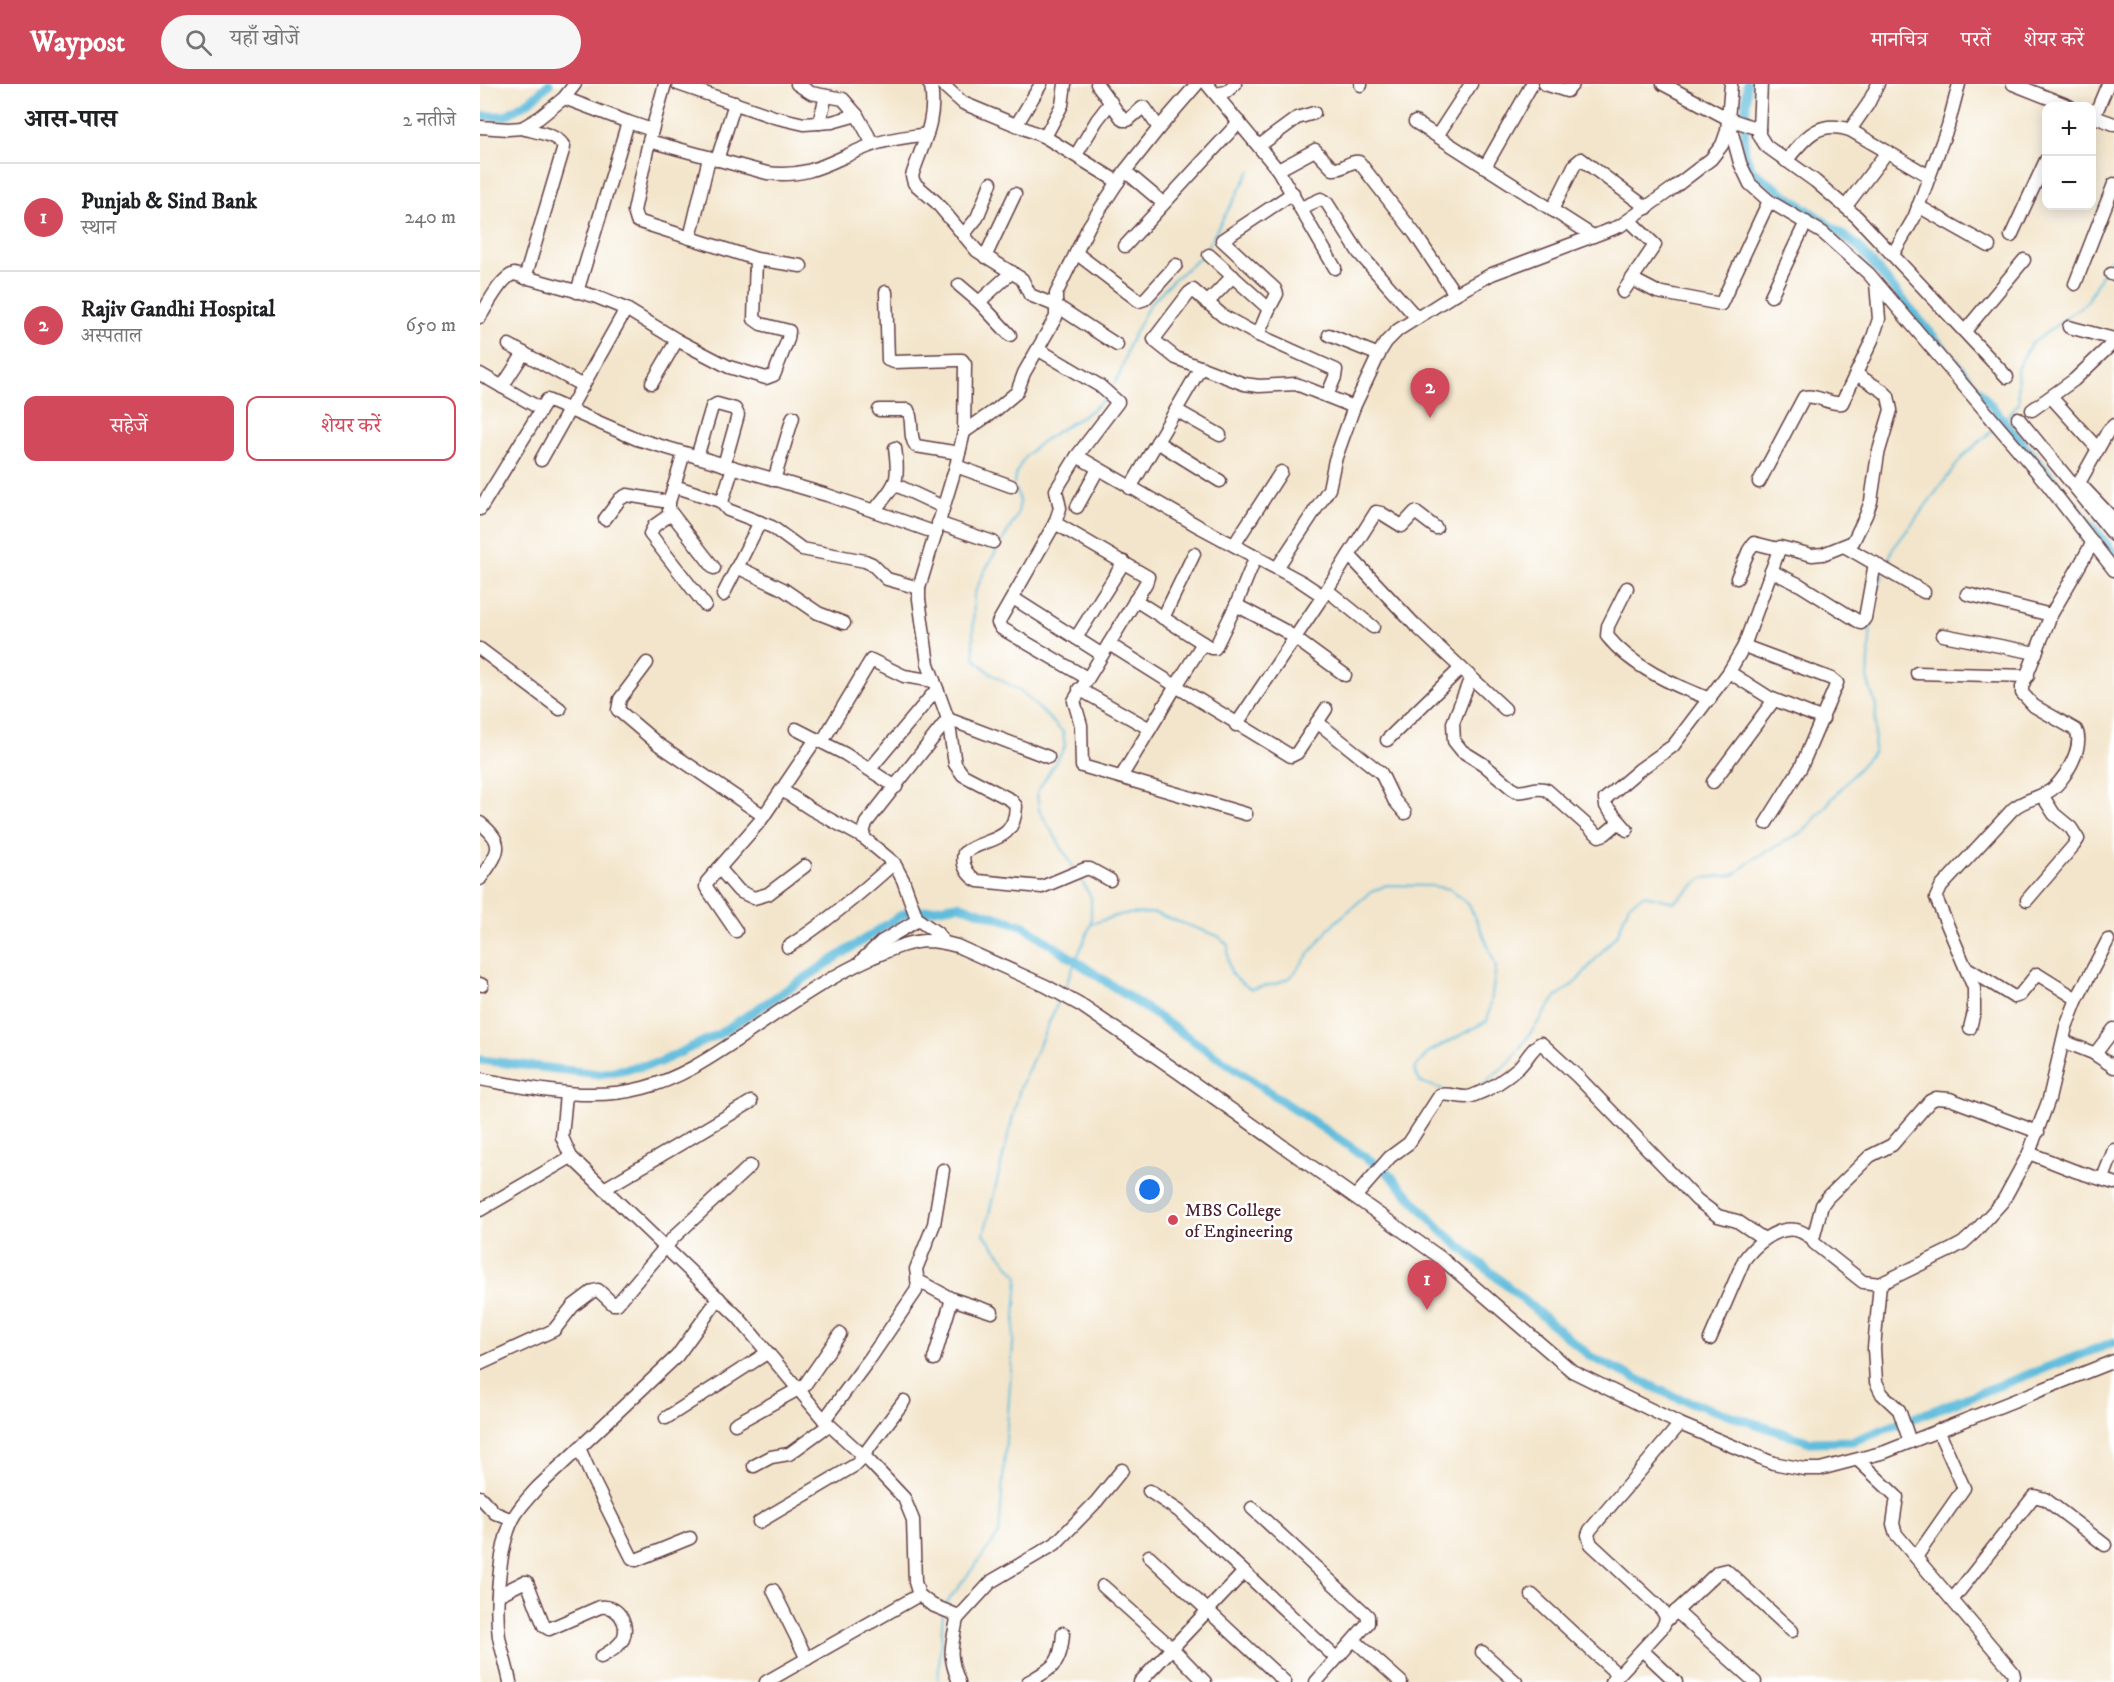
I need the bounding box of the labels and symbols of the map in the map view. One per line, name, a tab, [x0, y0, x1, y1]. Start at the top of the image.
pin: 2	[1410, 368, 1450, 418]
your location	[1135, 1175, 1164, 1204]
place label: MBS College of Engineering	[1185, 1200, 1293, 1243]
marker: MBS College of Engineering	[1166, 1213, 1180, 1227]
pin: 1	[1408, 1260, 1446, 1310]

